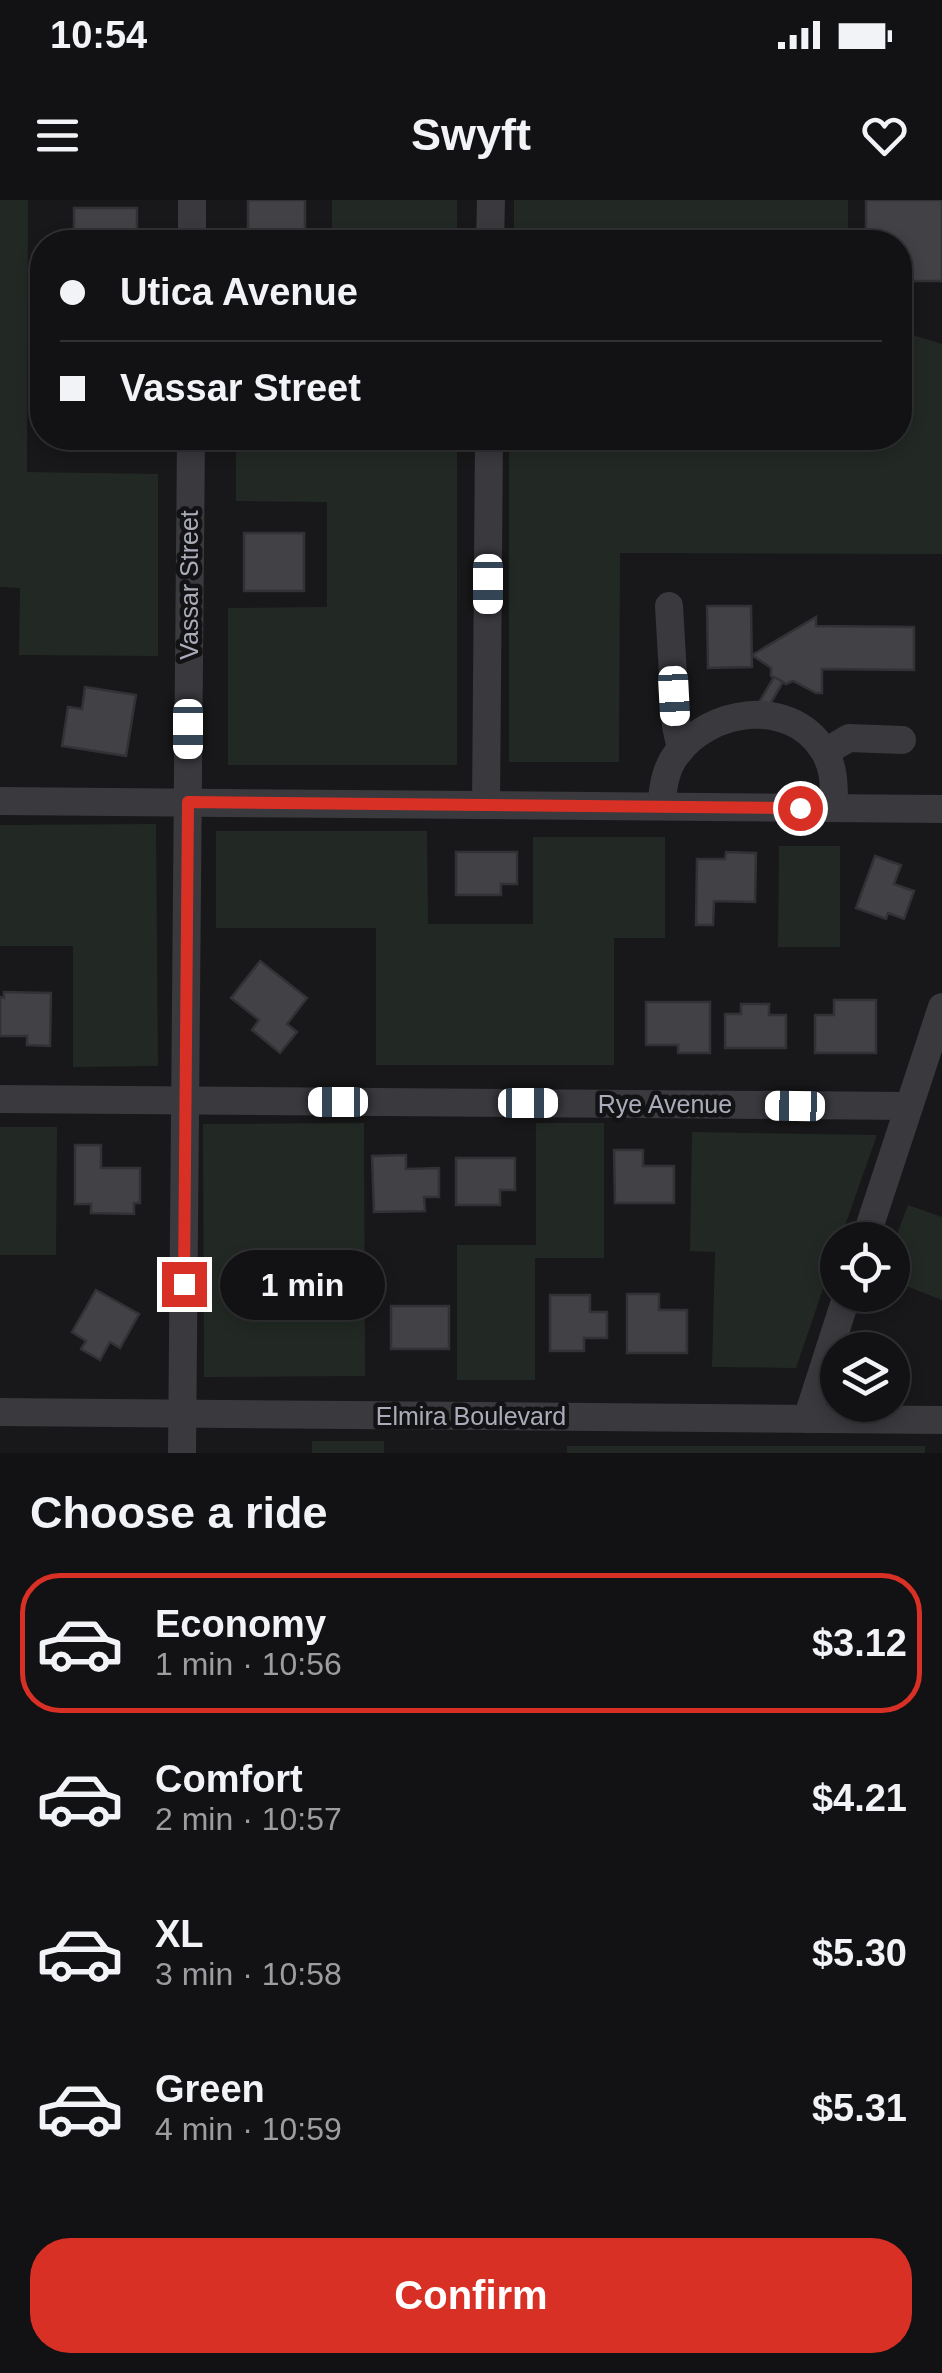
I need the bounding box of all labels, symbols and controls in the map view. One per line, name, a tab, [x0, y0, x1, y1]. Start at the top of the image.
text: 10:54	[50, 14, 147, 56]
icon: menu	[30, 108, 85, 163]
icon: heart	[857, 108, 912, 163]
text: Swyft	[411, 109, 531, 160]
text: Utica Avenue	[120, 271, 358, 313]
text: Vassar Street	[120, 367, 361, 409]
street label: Vassar Street	[175, 510, 203, 660]
car	[473, 554, 503, 614]
car	[657, 665, 691, 727]
car	[173, 699, 203, 759]
route start	[778, 786, 823, 831]
car	[308, 1087, 368, 1117]
car	[498, 1088, 558, 1118]
street label: Rye Avenue	[598, 1090, 732, 1118]
car	[765, 1090, 825, 1122]
map controls	[820, 1222, 910, 1422]
button: locate	[820, 1222, 910, 1312]
callout: 1 min	[219, 1249, 384, 1319]
route end	[162, 1262, 207, 1307]
text: 1 min	[261, 1267, 344, 1303]
button: layers	[820, 1332, 910, 1422]
street label: Elmira Boulevard	[376, 1402, 566, 1430]
text: Choose a ride	[30, 1487, 328, 1538]
icon: car	[35, 1598, 125, 1688]
text: Economy	[155, 1603, 326, 1645]
text: $3.12	[812, 1622, 907, 1664]
text: 1 min · 10:56	[155, 1646, 342, 1682]
icon: car	[35, 1753, 125, 1843]
text: Comfort	[155, 1758, 303, 1800]
text: $4.21	[812, 1777, 907, 1819]
text: 2 min · 10:57	[155, 1801, 342, 1837]
icon: car	[35, 1908, 125, 1998]
text: XL	[155, 1913, 204, 1955]
text: $5.30	[812, 1932, 907, 1974]
text: 3 min · 10:58	[155, 1956, 342, 1992]
icon: car	[35, 2063, 125, 2153]
text: Green	[155, 2068, 265, 2110]
text: $5.31	[812, 2087, 907, 2129]
text: 4 min · 10:59	[155, 2111, 342, 2147]
button: Confirm	[30, 2238, 912, 2353]

